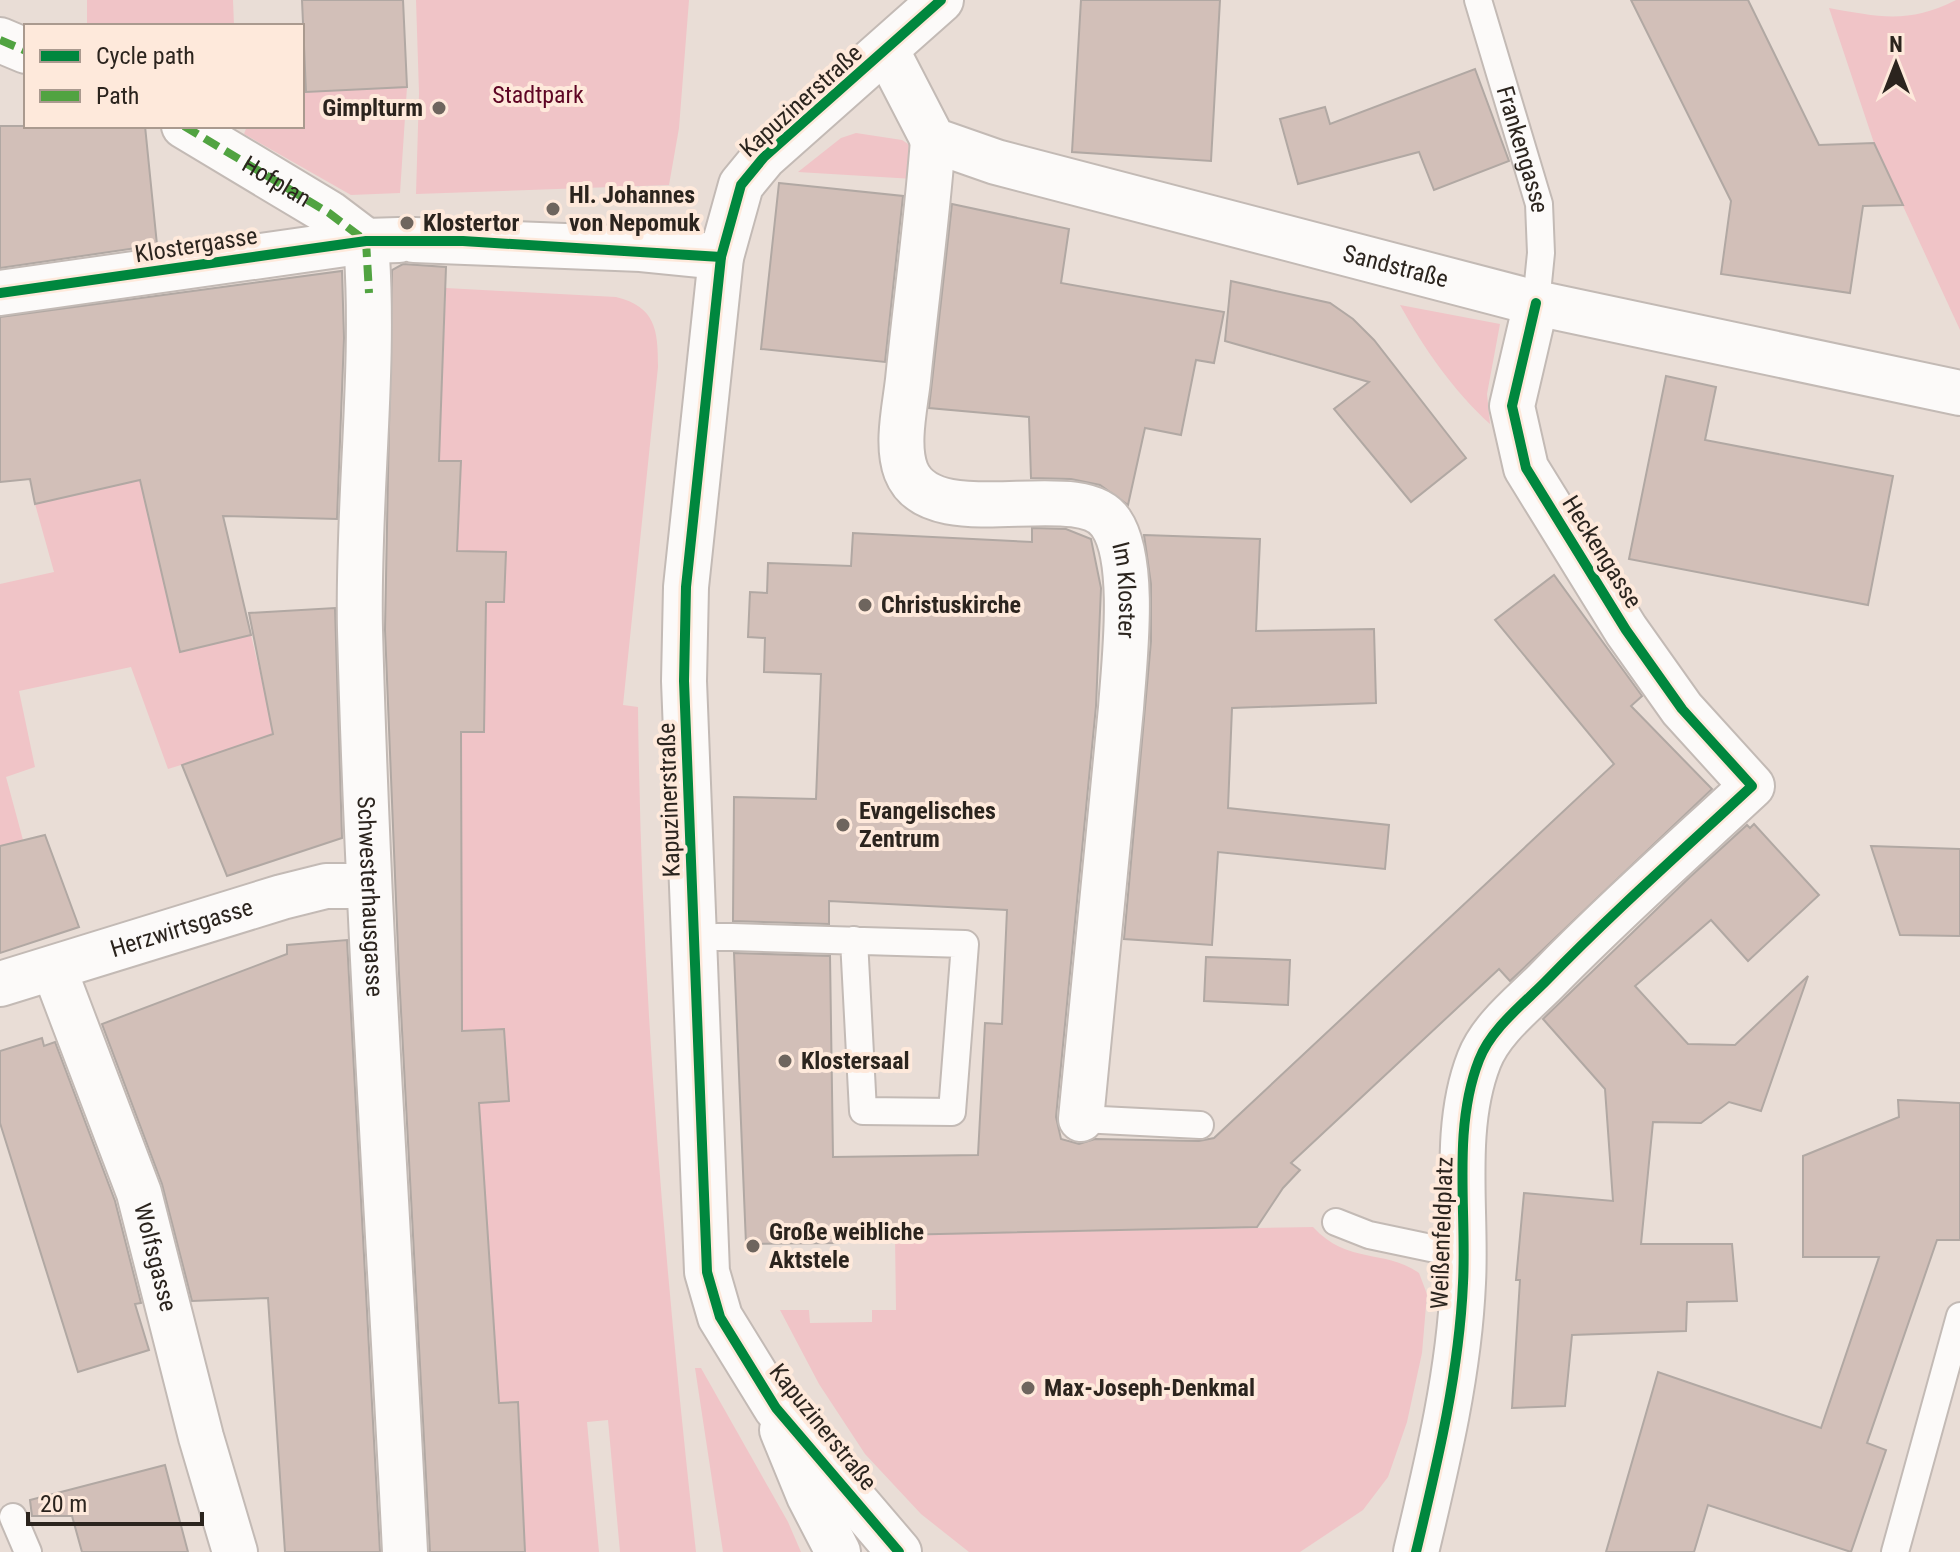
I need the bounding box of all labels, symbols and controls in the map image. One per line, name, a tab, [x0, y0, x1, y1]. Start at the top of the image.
legend	[24, 24, 304, 128]
north arrow	[1856, 24, 1936, 104]
text: N	[1889, 32, 1903, 57]
street label: Kapuzinerstraße	[734, 39, 868, 163]
text: Cycle path	[96, 42, 195, 70]
park label: Stadtpark	[492, 81, 584, 109]
text: Path	[96, 82, 139, 110]
street label: Frankengasse	[1490, 83, 1553, 213]
place label: Gimplturm	[322, 94, 423, 122]
marker: Gimplturm	[430, 99, 448, 117]
street label: Hofplan	[237, 150, 316, 213]
place label: Hl. Johannes von Nepomuk	[569, 181, 700, 237]
marker: Hl. Johannes von Nepomuk	[544, 200, 562, 218]
place label: Klostertor	[423, 209, 519, 237]
marker: Klostertor	[398, 214, 416, 232]
street label: Klostergasse	[133, 222, 259, 268]
street label: Sandstraße	[1340, 239, 1451, 294]
street label: Heckengasse	[1556, 491, 1648, 613]
street label: Im Kloster	[1106, 539, 1141, 639]
place label: Christuskirche	[881, 591, 1021, 619]
marker: Christuskirche	[856, 596, 874, 614]
street label: Kapuzinerstraße	[652, 722, 686, 878]
street label: Schwesterhausgasse	[352, 796, 389, 998]
place label: Evangelisches Zentrum	[859, 797, 996, 853]
marker: Evangelisches Zentrum	[834, 816, 852, 834]
street label: Herzwirtsgasse	[107, 893, 256, 963]
place label: Klostersaal	[801, 1047, 910, 1075]
marker: Klostersaal	[776, 1052, 794, 1070]
street label: Weißenfeldplatz	[1425, 1156, 1459, 1310]
street label: Wolfsgasse	[128, 1200, 183, 1314]
place label: Große weibliche Aktstele	[769, 1218, 924, 1274]
marker: Große weibliche Aktstele	[744, 1237, 762, 1255]
street label: Kapuzinerstraße	[764, 1358, 882, 1496]
place label: Max-Joseph-Denkmal	[1044, 1374, 1255, 1402]
marker: Max-Joseph-Denkmal	[1019, 1379, 1037, 1397]
scale bar	[28, 1476, 202, 1526]
text: 20 m	[40, 1490, 87, 1518]

